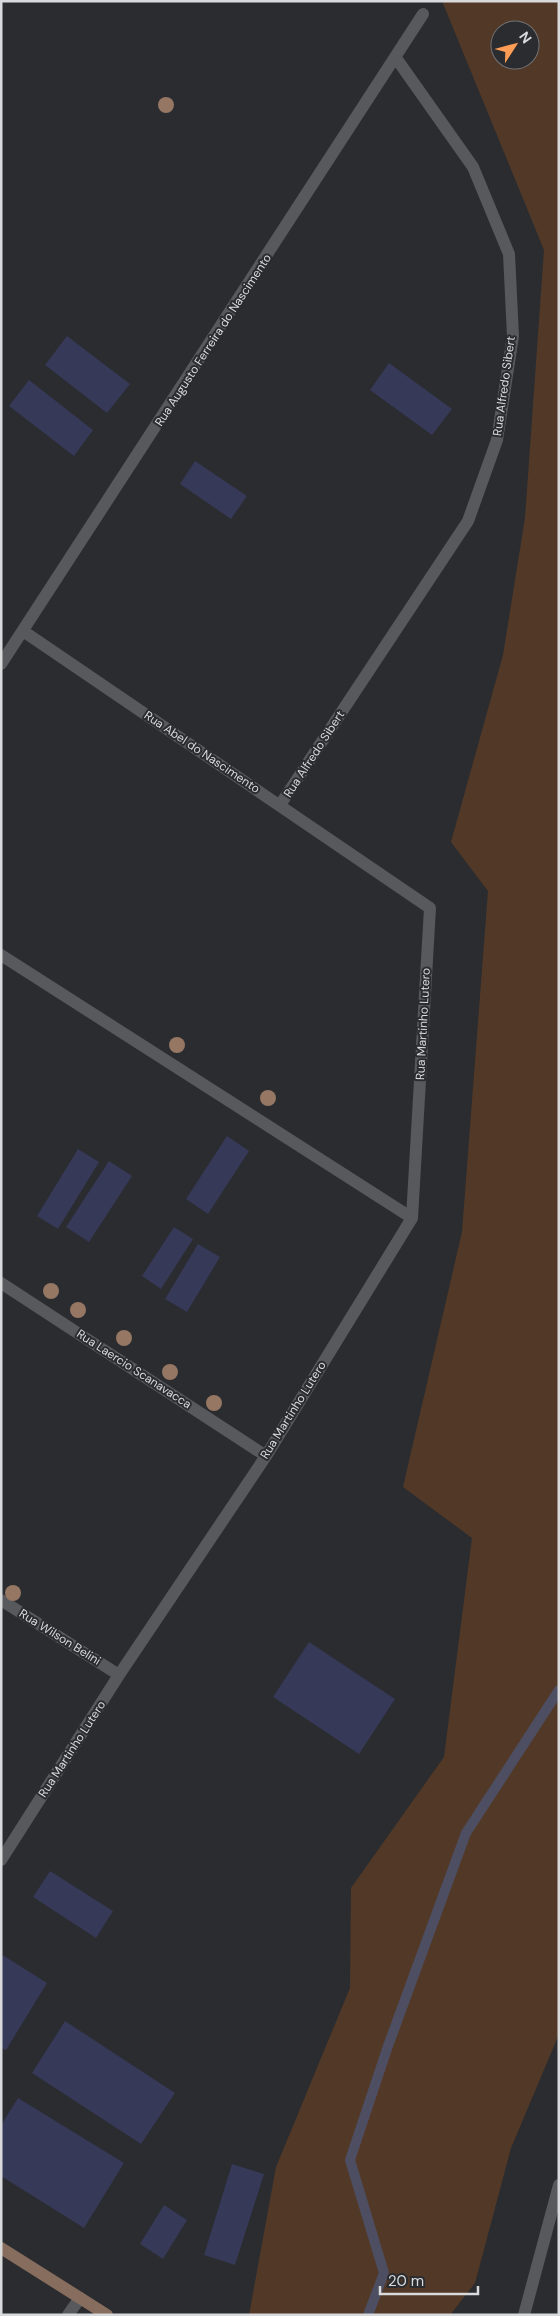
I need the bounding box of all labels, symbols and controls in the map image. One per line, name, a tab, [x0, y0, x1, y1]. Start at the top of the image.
north arrow	[490, 20, 540, 70]
text: N	[515, 28, 536, 47]
street label: Rua Augusto Ferreira do Nascimento	[151, 251, 275, 429]
street label: Rua Alfredo Sibert	[489, 335, 519, 437]
street label: Rua Abel do Nascimento	[141, 707, 263, 797]
street label: Rua Alfredo Sibert	[280, 707, 348, 801]
street label: Rua Martinho Lutero	[412, 967, 434, 1081]
street label: Rua Laercio Scanavacca	[73, 1326, 195, 1412]
street label: Rua Martinho Lutero	[256, 1358, 330, 1462]
street label: Rua Wilson Belini	[16, 1605, 104, 1669]
street label: Rua Martinho Lutero	[35, 1698, 109, 1800]
scale bar	[380, 2264, 478, 2296]
text: 20 m	[388, 2271, 424, 2291]

